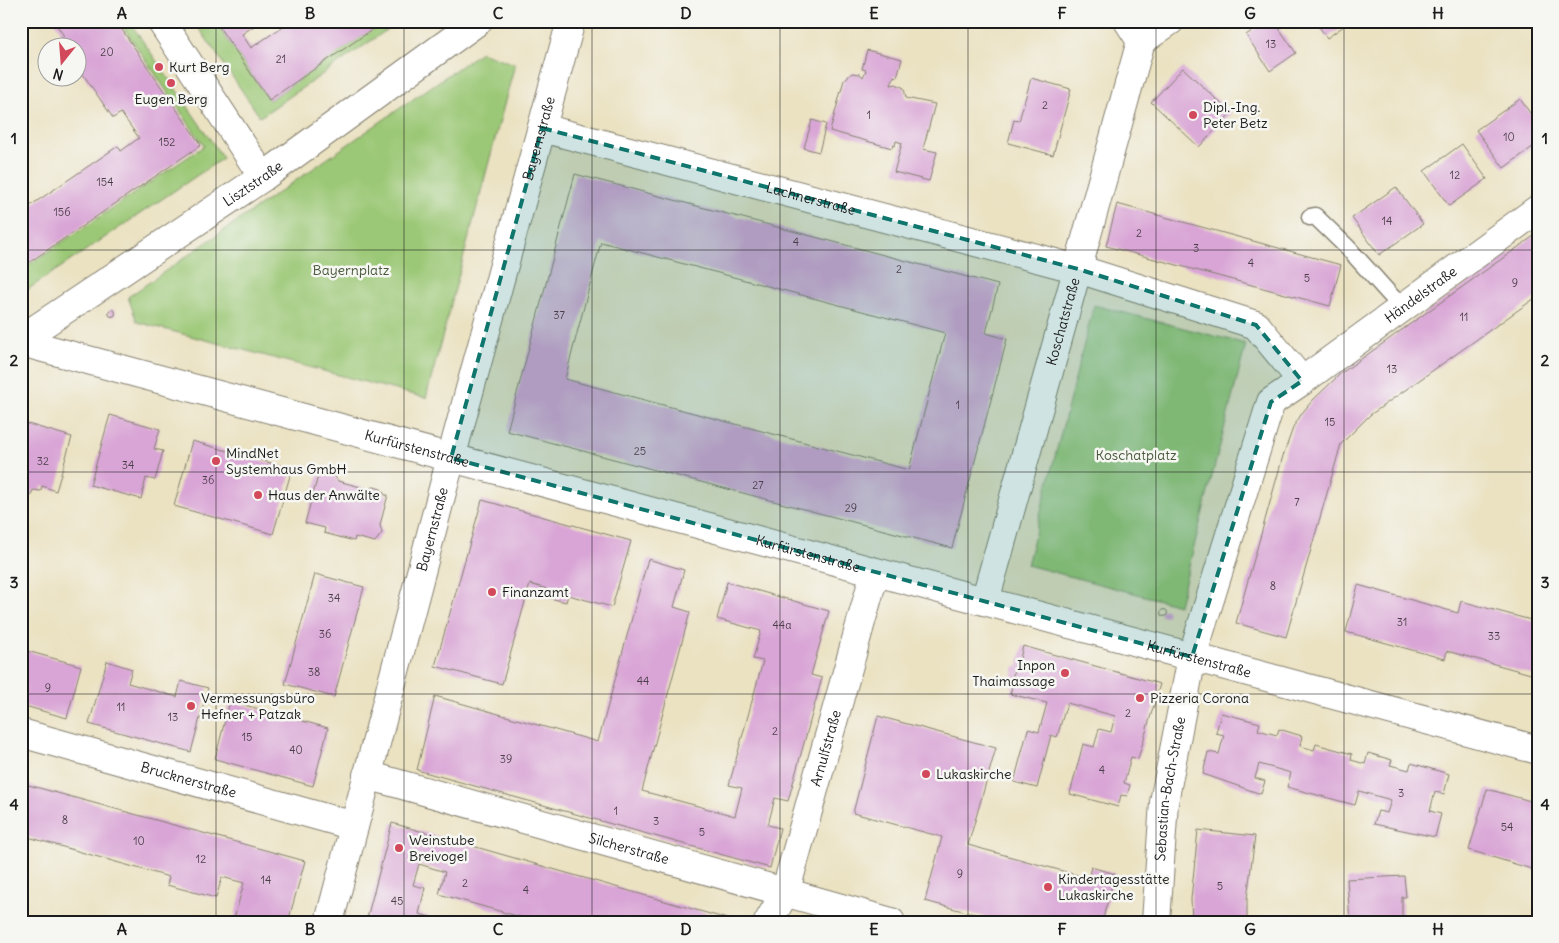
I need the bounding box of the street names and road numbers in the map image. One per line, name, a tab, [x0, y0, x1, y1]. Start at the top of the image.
street label: Bayernstraße	[519, 95, 559, 183]
street label: Lisztstraße	[219, 157, 286, 210]
street label: Lachnerstraße	[764, 178, 858, 219]
street label: Händelstraße	[1381, 262, 1460, 327]
street label: Koschatstraße	[1042, 276, 1084, 368]
street label: Kurfürstenstraße	[363, 426, 471, 471]
street label: Bayernstraße	[413, 485, 452, 573]
street label: Kurfürstenstraße	[754, 531, 862, 576]
street label: Kurfürstenstraße	[1145, 636, 1253, 681]
street label: Arnulfstraße	[806, 708, 845, 788]
street label: Sebastian-Bach-Straße	[1151, 715, 1189, 862]
street label: Brucknerstraße	[139, 758, 238, 802]
street label: Silcherstraße	[587, 829, 671, 868]

